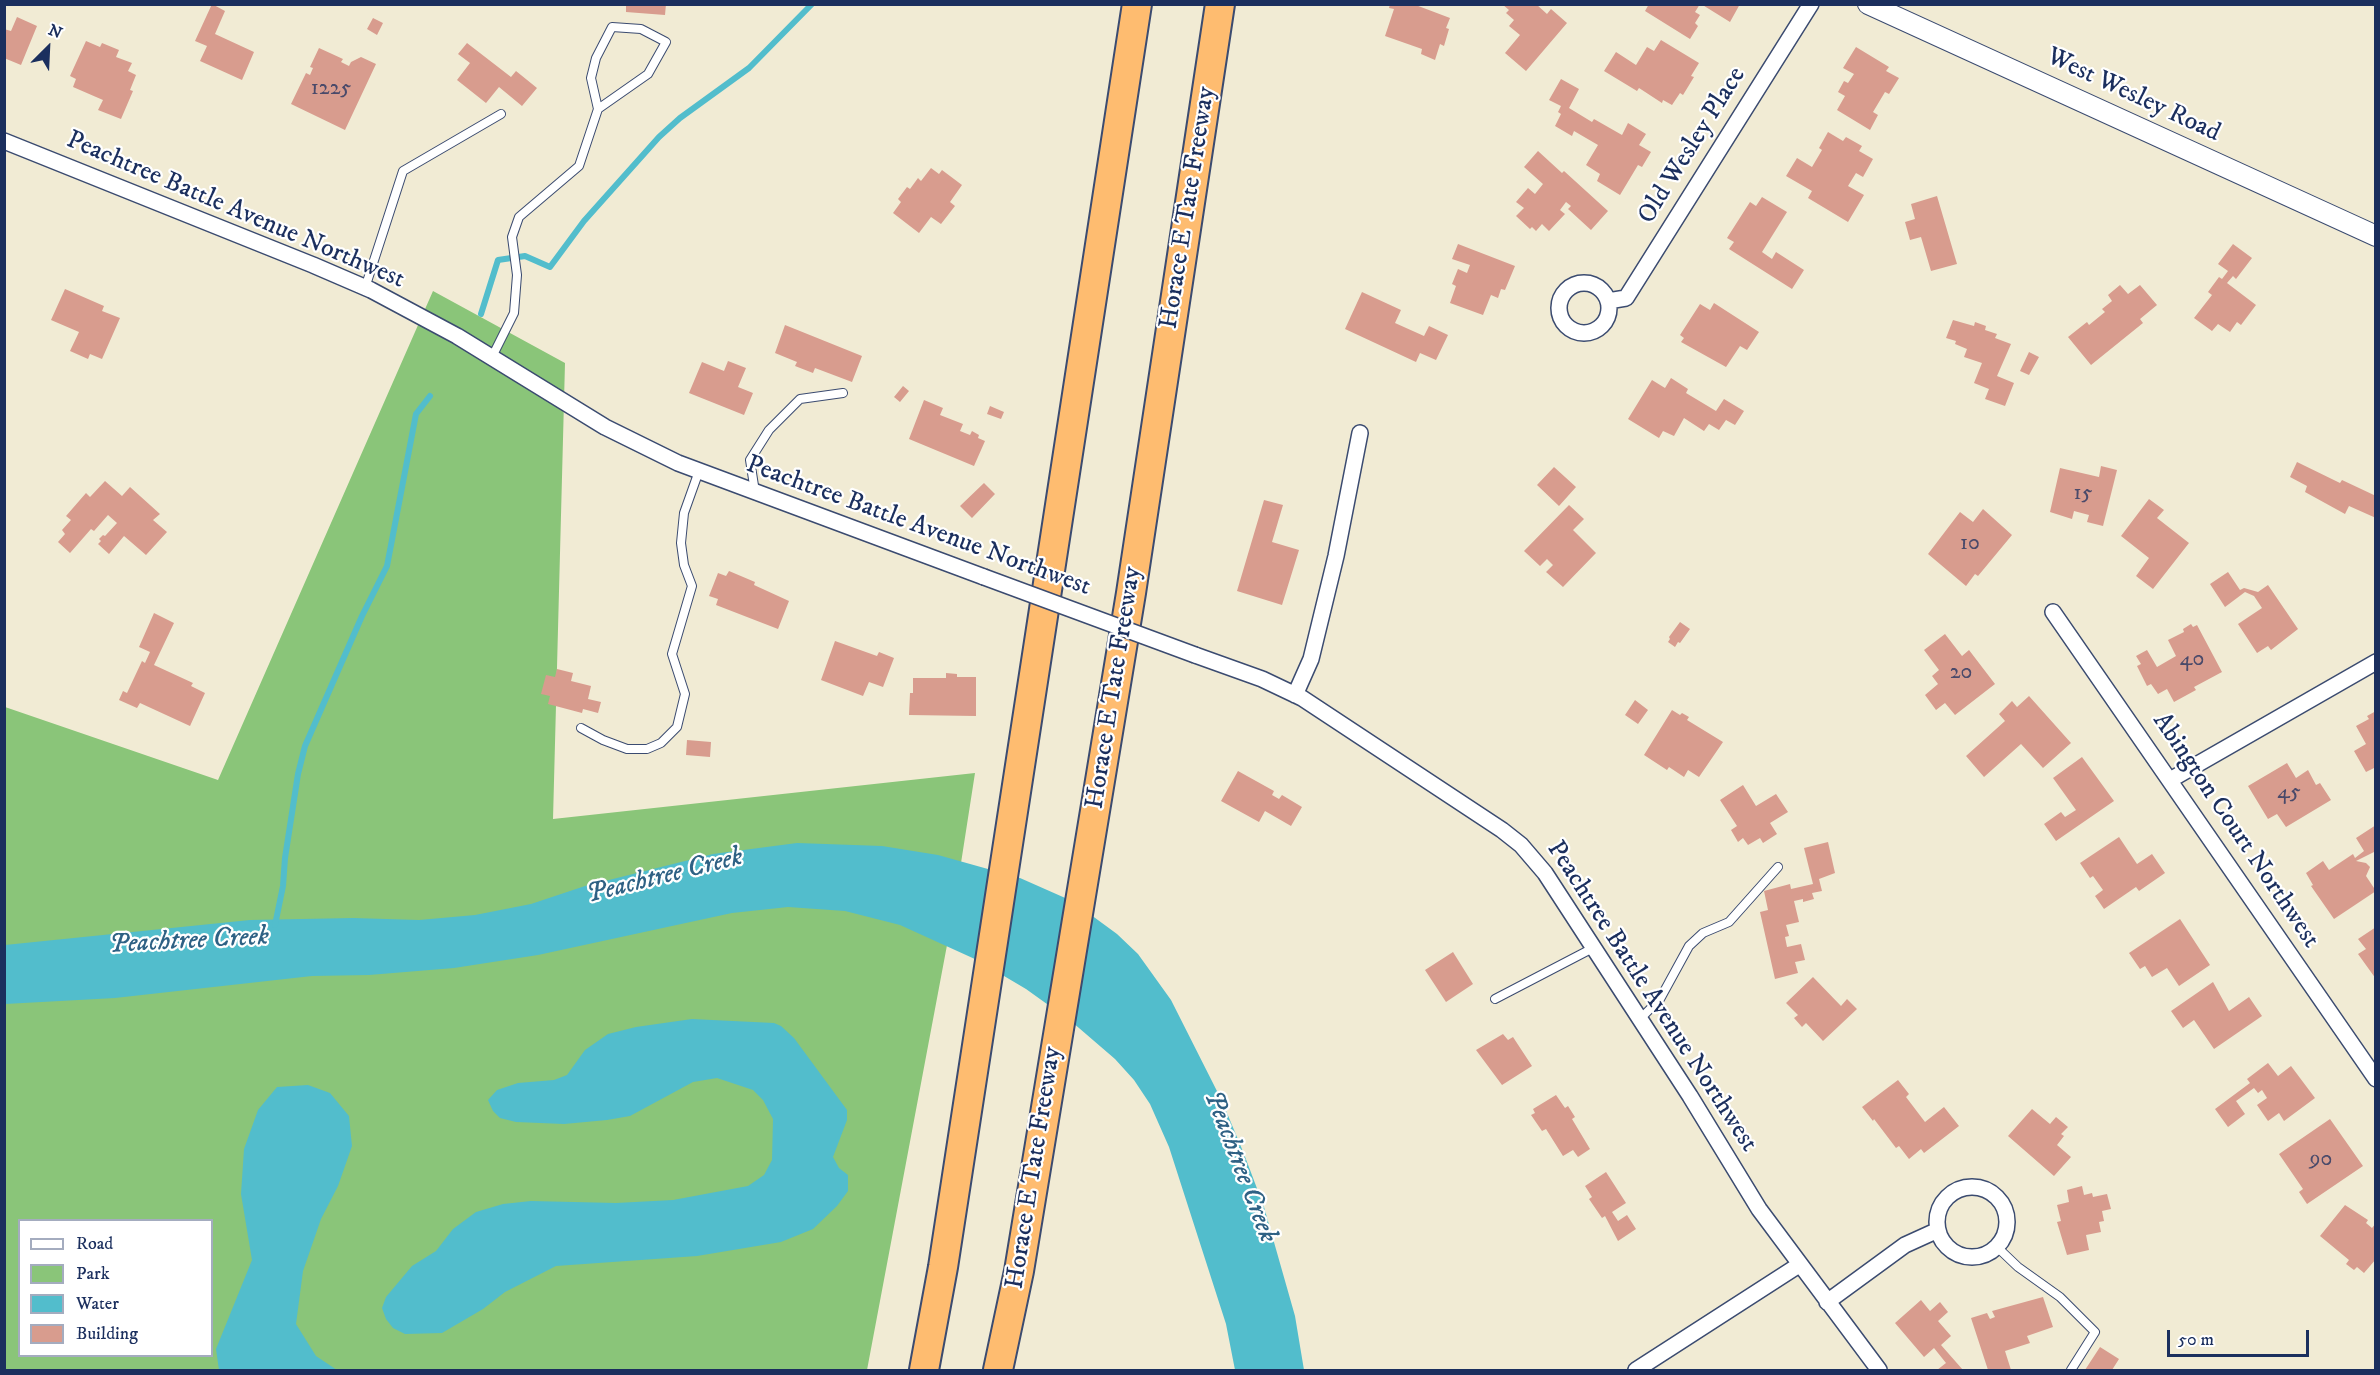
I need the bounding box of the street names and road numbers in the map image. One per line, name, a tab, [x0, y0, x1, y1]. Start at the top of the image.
street label: West Wesley Road	[2041, 42, 2225, 150]
street label: Old Wesley Place	[1632, 62, 1754, 230]
street label: Horace E Tate Freeway	[1154, 85, 1224, 331]
street label: Peachtree Battle Avenue Northwest	[61, 125, 409, 297]
street label: Peachtree Battle Avenue Northwest	[742, 450, 1094, 604]
street label: Horace E Tate Freeway	[1080, 565, 1150, 811]
street label: Abington Court Northwest	[2145, 707, 2325, 955]
street label: Peachtree Battle Avenue Northwest	[1539, 836, 1763, 1158]
street label: Horace E Tate Freeway	[1000, 1045, 1070, 1291]

